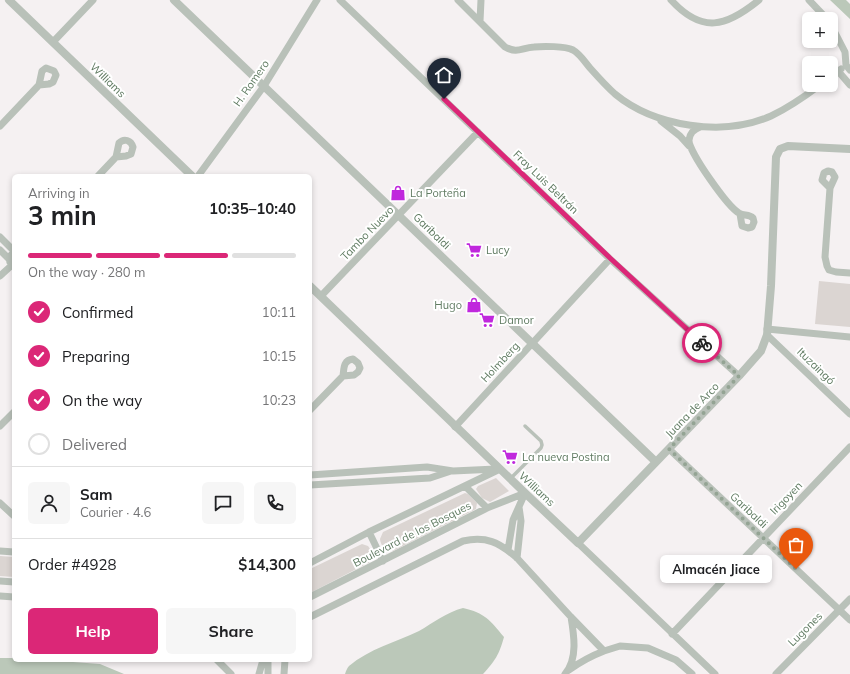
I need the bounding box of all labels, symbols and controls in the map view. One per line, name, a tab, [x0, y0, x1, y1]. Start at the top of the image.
map controls	[802, 12, 838, 92]
button: +	[802, 12, 838, 48]
button: −	[802, 56, 838, 92]
street label: H. Romero	[230, 57, 272, 109]
pin	[427, 58, 461, 99]
street label: Williams	[87, 60, 129, 100]
icon: home	[433, 64, 455, 86]
street label: Fray Luis Beltrán	[510, 147, 582, 217]
shop icon: La Porteña	[389, 184, 407, 202]
text: Arriving in	[28, 185, 90, 201]
place label: La Porteña	[410, 186, 466, 200]
text: 3 min	[28, 199, 97, 232]
text: 10:35–10:40	[209, 199, 296, 218]
street label: Tambo Nuevo	[338, 203, 396, 263]
street label: Garibaldi	[410, 210, 454, 252]
supermarket icon: Lucy	[465, 241, 483, 259]
place label: Lucy	[486, 243, 510, 257]
text: On the way · 280 m	[28, 264, 145, 280]
shop icon: Hugo	[465, 296, 483, 314]
place label: Hugo	[434, 298, 462, 312]
icon: check	[28, 301, 50, 323]
text: Confirmed	[62, 303, 133, 322]
text: 10:11	[262, 304, 296, 320]
supermarket icon: Damor	[478, 311, 496, 329]
place label: Damor	[499, 313, 534, 327]
courier	[682, 323, 722, 363]
icon: bike	[691, 332, 713, 354]
street label: Holmberg	[478, 339, 522, 385]
icon: check	[28, 345, 50, 367]
street label: Ituzaingó	[794, 345, 838, 387]
text: Preparing	[62, 347, 130, 366]
text: 10:15	[262, 348, 296, 364]
street label: Juana de Arco	[662, 379, 722, 441]
icon: check	[28, 389, 50, 411]
text: On the way	[62, 391, 142, 410]
text: 10:23	[262, 392, 296, 408]
text: Delivered	[62, 435, 127, 454]
supermarket icon: La nueva Postina	[501, 448, 519, 466]
place label: La nueva Postina	[522, 450, 610, 464]
street label: Williams	[516, 469, 558, 509]
street label: Irigoyen	[767, 479, 805, 517]
button: person	[28, 482, 70, 524]
button: chat	[202, 482, 244, 524]
button: phone	[254, 482, 296, 524]
text: Sam	[80, 485, 112, 504]
street label: Garibaldi	[727, 489, 771, 531]
street label: Boulevard de los Bosques	[351, 498, 473, 570]
text: Courier · 4.6	[80, 504, 151, 520]
pin	[779, 528, 813, 569]
icon: bag	[785, 534, 807, 556]
text: Order #4928	[28, 555, 116, 574]
text: $14,300	[238, 555, 296, 574]
callout: Almacén Jiace	[660, 555, 772, 583]
text: Almacén Jiace	[672, 561, 760, 577]
button: Help	[28, 608, 158, 654]
button: Share	[166, 608, 296, 654]
street label: Lugones	[785, 609, 825, 649]

